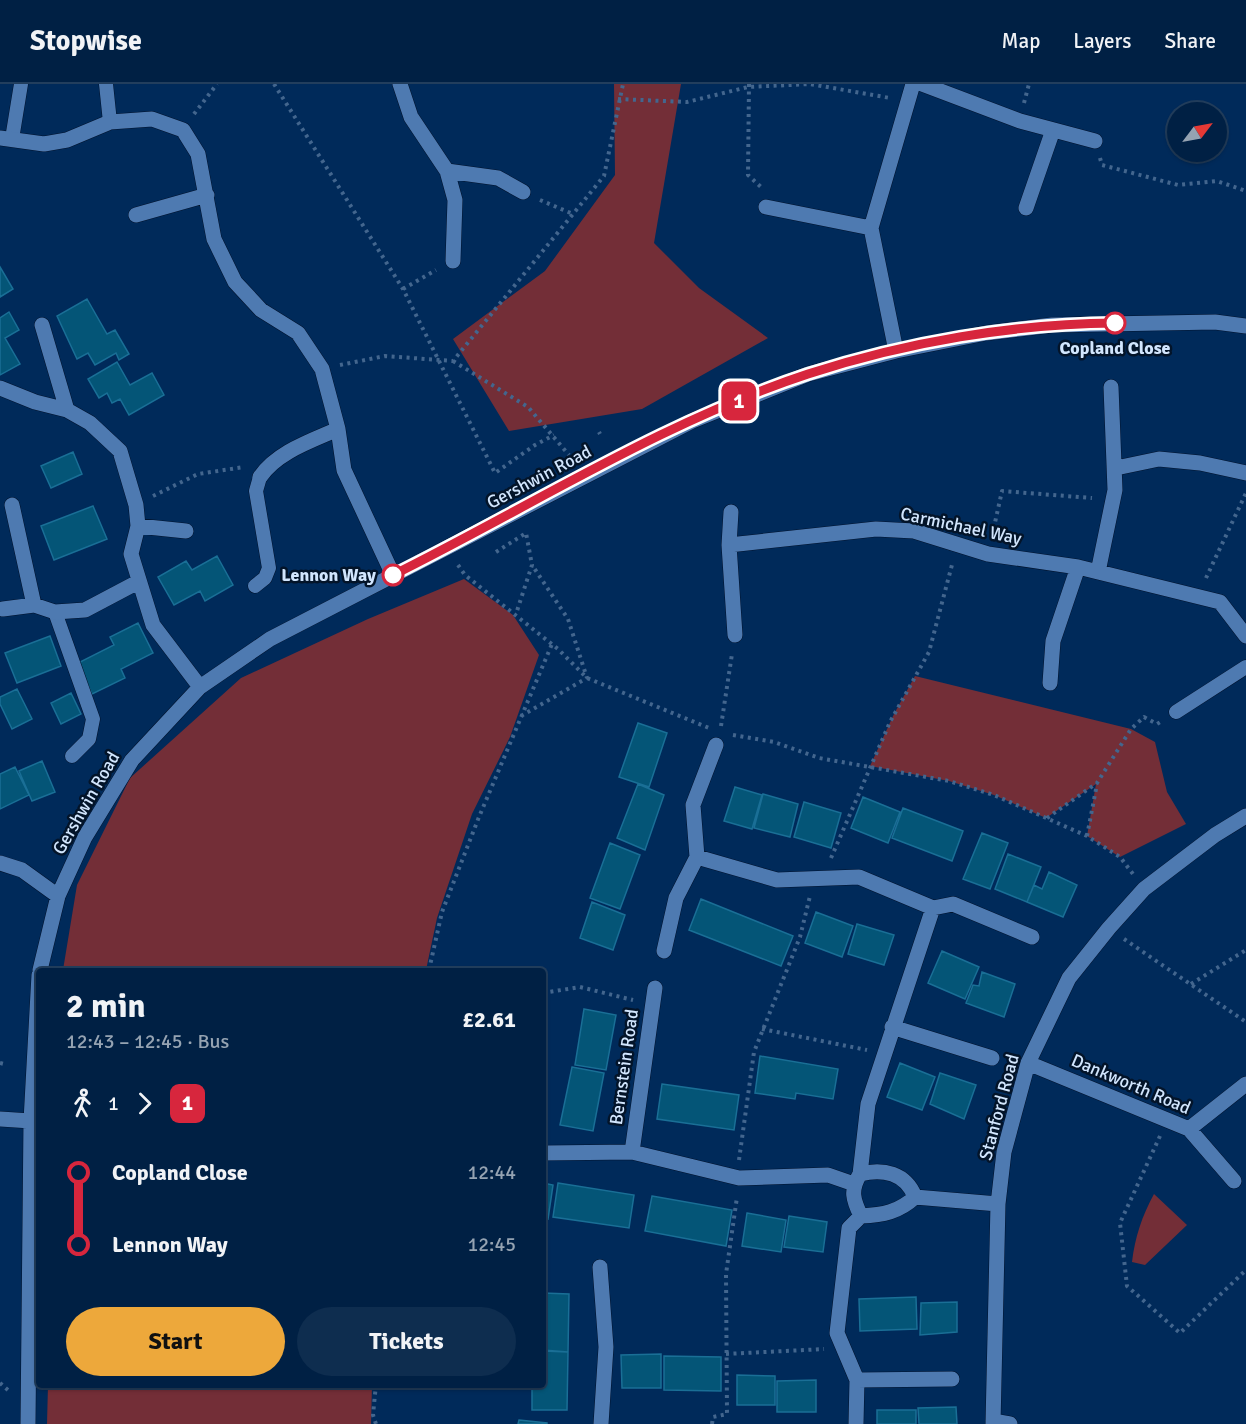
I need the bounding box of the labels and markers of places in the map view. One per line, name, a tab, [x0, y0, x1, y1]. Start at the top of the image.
marker: Copland Close	[1104, 312, 1126, 334]
place label: Copland Close	[1059, 337, 1171, 359]
place label: Lennon Way	[281, 564, 376, 586]
marker: Lennon Way	[382, 564, 404, 586]

